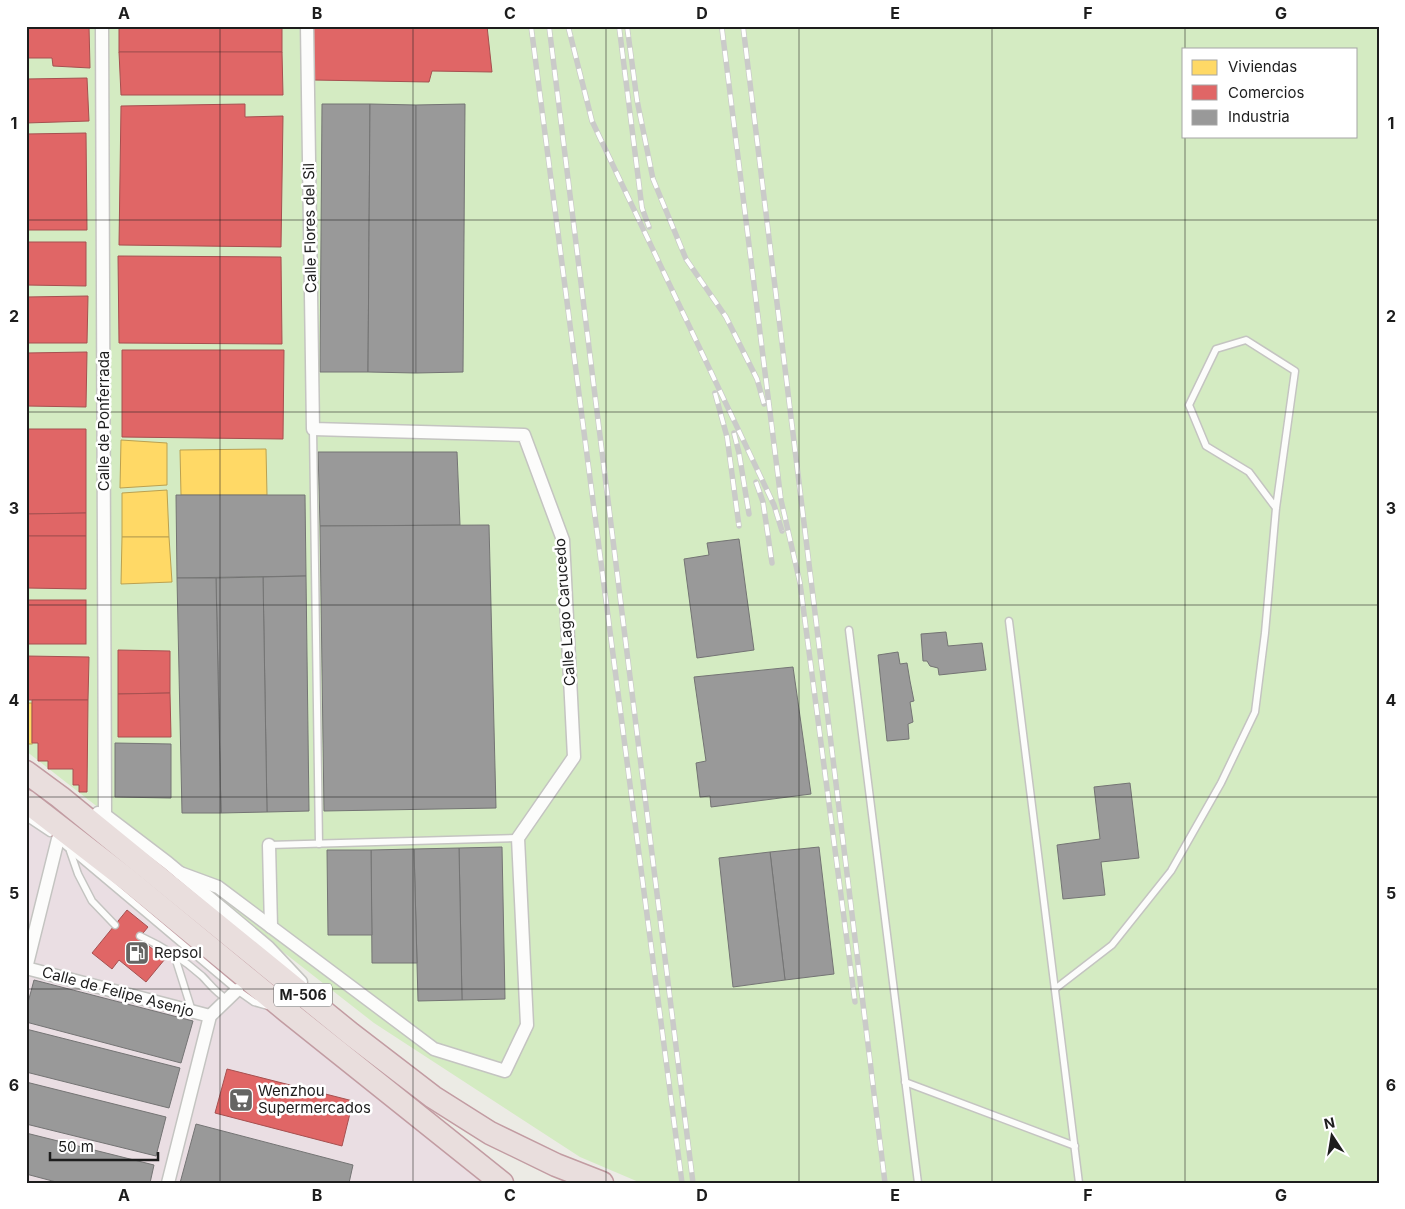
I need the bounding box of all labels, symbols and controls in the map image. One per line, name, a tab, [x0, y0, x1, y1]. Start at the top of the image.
text: A	[118, 3, 130, 23]
text: B	[312, 3, 322, 23]
text: C	[504, 3, 516, 23]
text: D	[696, 3, 708, 23]
text: E	[890, 3, 900, 23]
text: F	[1083, 3, 1093, 23]
text: G	[1275, 3, 1287, 23]
legend	[1182, 48, 1358, 138]
text: Viviendas	[1228, 57, 1297, 76]
text: Comercios	[1228, 83, 1304, 102]
text: Industria	[1228, 107, 1290, 126]
text: 1	[11, 113, 17, 133]
text: 1	[1388, 113, 1394, 133]
street label: Calle Flores del Sil	[299, 163, 320, 293]
text: 2	[9, 306, 19, 326]
text: 2	[1386, 306, 1396, 326]
street label: Calle de Ponferrada	[94, 351, 113, 491]
text: 3	[9, 498, 19, 518]
text: 3	[1386, 498, 1396, 518]
street label: Calle Lago Carucedo	[550, 537, 579, 687]
text: 4	[9, 690, 20, 710]
text: 4	[1386, 690, 1397, 710]
text: 5	[9, 883, 19, 903]
text: 5	[1386, 883, 1396, 903]
fuel station icon: Repsol	[124, 940, 150, 966]
place label: Repsol	[154, 943, 202, 962]
street label: Calle de Felipe Asenjo	[40, 962, 196, 1021]
road number: M-506	[274, 984, 332, 1006]
text: 6	[9, 1075, 19, 1095]
text: 6	[1386, 1075, 1396, 1095]
place label: Wenzhou Supermercados	[258, 1081, 371, 1117]
supermarket icon: Wenzhou Supermercados	[228, 1087, 254, 1113]
north arrow	[1308, 1112, 1358, 1162]
text: N	[1322, 1113, 1336, 1132]
scale bar	[50, 1129, 158, 1161]
text: 50 m	[58, 1137, 94, 1156]
text: A	[118, 1185, 130, 1205]
text: B	[312, 1185, 322, 1205]
text: C	[504, 1185, 516, 1205]
text: D	[696, 1185, 708, 1205]
text: E	[890, 1185, 900, 1205]
text: F	[1083, 1185, 1093, 1205]
text: G	[1275, 1185, 1287, 1205]

